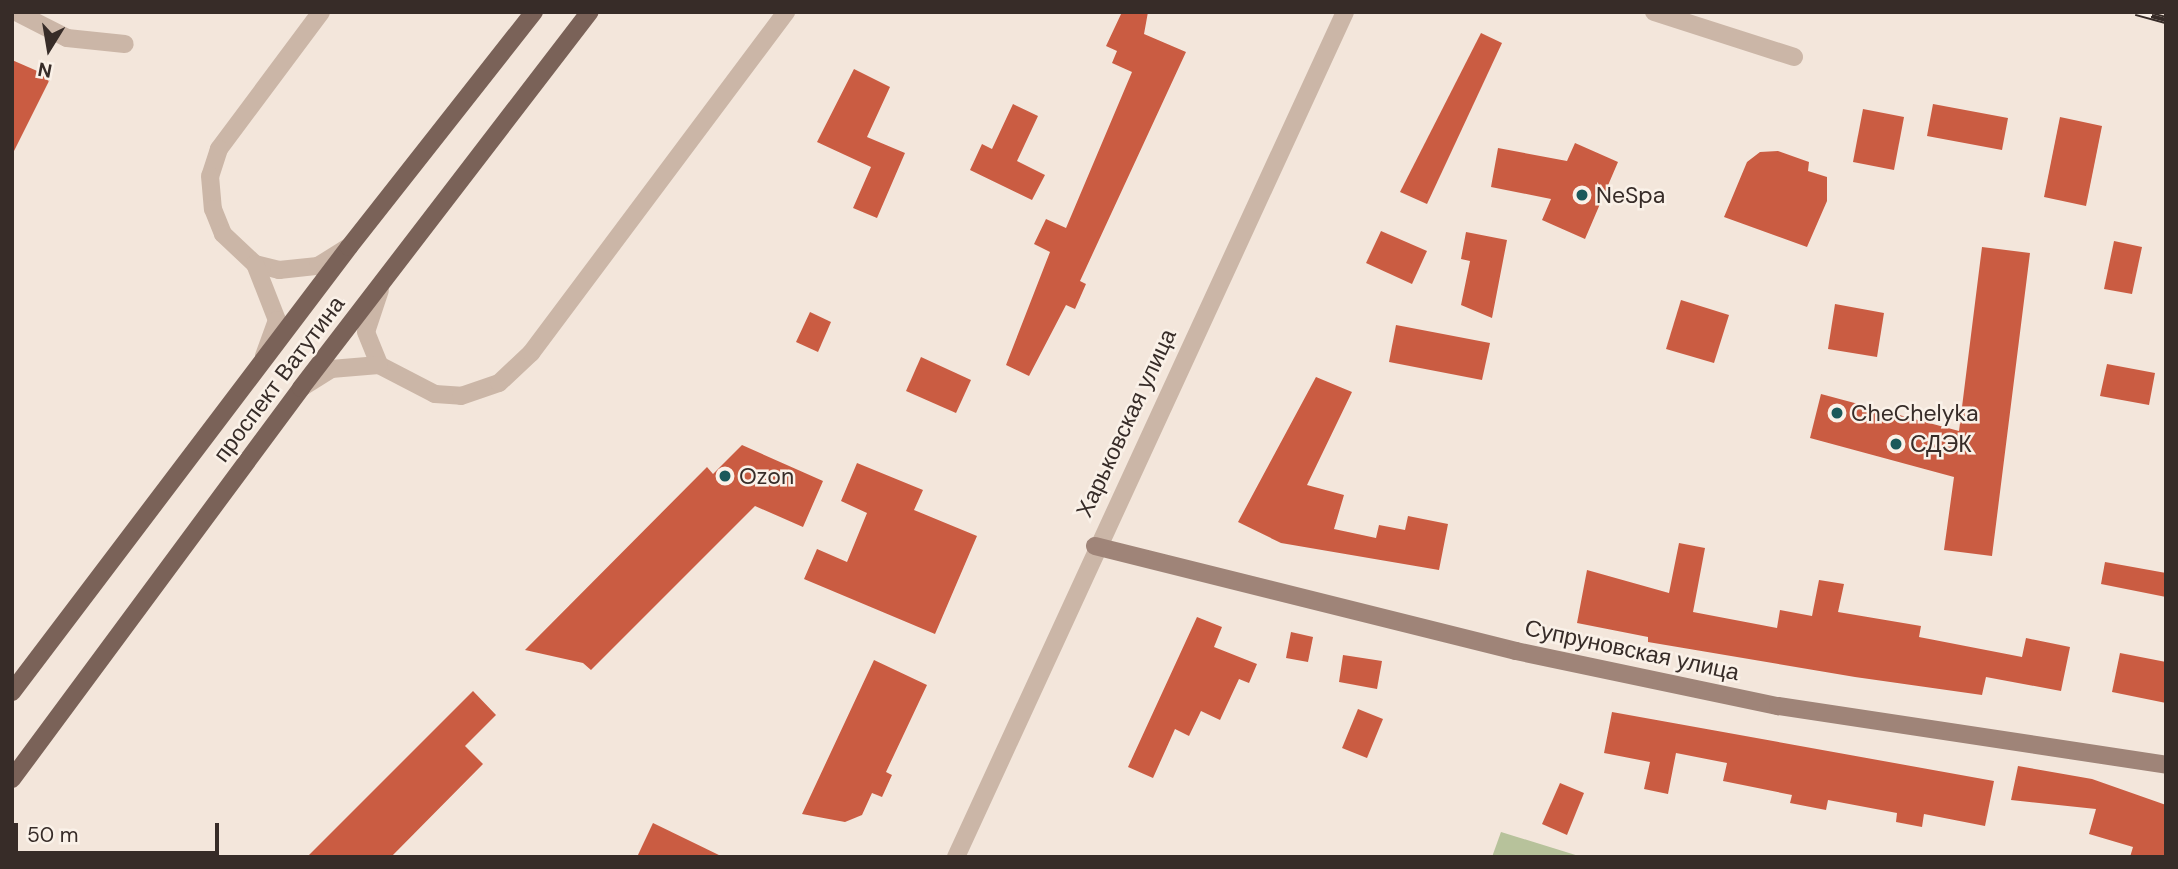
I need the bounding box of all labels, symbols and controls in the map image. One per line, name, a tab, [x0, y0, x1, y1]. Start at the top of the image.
north arrow	[14, 14, 84, 84]
text: N	[36, 57, 54, 84]
place label: NeSpa	[1596, 181, 1665, 209]
marker: NeSpa	[1574, 187, 1590, 203]
street label: проспект Ватутина	[208, 291, 350, 467]
street label: Харьковская улица	[1070, 324, 1182, 522]
place label: CheChelyka	[1851, 399, 1978, 427]
marker: CheChelyka	[1829, 405, 1845, 421]
place label: СДЭК	[1910, 430, 1972, 458]
marker: СДЭК	[1888, 436, 1904, 452]
place label: Ozon	[739, 462, 794, 490]
marker: Ozon	[717, 468, 733, 484]
street label: Супруновская улица	[1522, 614, 1742, 686]
scale bar	[18, 810, 222, 854]
text: 50 m	[27, 821, 78, 849]

